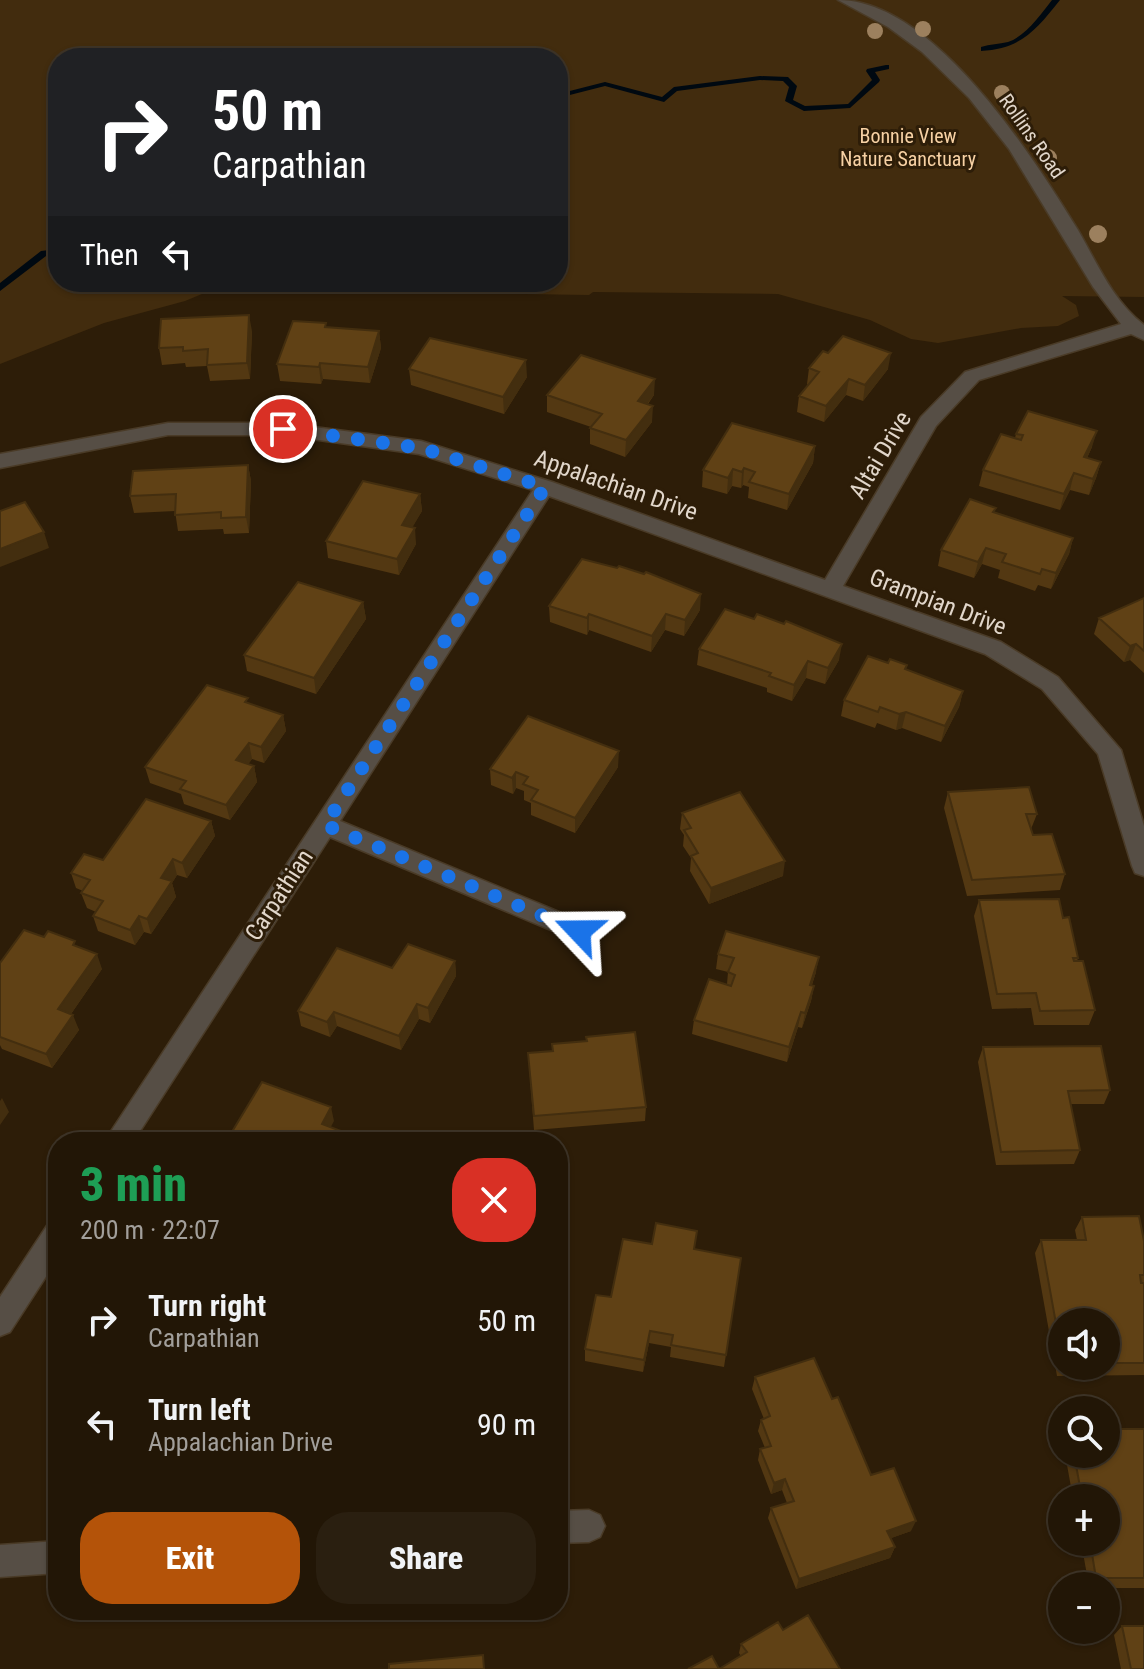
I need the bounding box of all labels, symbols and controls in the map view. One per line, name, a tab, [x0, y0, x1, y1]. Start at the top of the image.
text: 50 m	[212, 78, 323, 144]
icon: right	[80, 80, 184, 184]
street label: Rollins Road	[994, 89, 1070, 183]
park label: Bonnie View Nature Sanctuary	[840, 124, 976, 171]
text: Carpathian	[212, 145, 367, 187]
icon: left	[155, 232, 199, 276]
text: Then	[80, 237, 139, 272]
pin	[249, 395, 317, 463]
street label: Altai Drive	[843, 406, 917, 504]
icon: arrive	[261, 407, 305, 451]
street label: Appalachian Drive	[531, 444, 701, 526]
street label: Grampian Drive	[866, 563, 1010, 641]
street label: Carpathian	[239, 844, 319, 946]
position arrow	[537, 889, 621, 973]
text: 3 min	[80, 1156, 187, 1213]
button: close	[452, 1158, 536, 1242]
text: 200 m · 22:07	[80, 1215, 220, 1245]
text: Turn right	[148, 1288, 266, 1323]
icon: right	[80, 1298, 124, 1342]
text: 50 m	[477, 1303, 536, 1338]
map controls	[1048, 1308, 1120, 1644]
button: sound	[1048, 1308, 1120, 1380]
text: Carpathian	[148, 1323, 260, 1353]
text: Turn left	[148, 1392, 251, 1427]
button: search	[1048, 1396, 1120, 1468]
icon: left	[80, 1402, 124, 1446]
text: 90 m	[477, 1407, 536, 1442]
text: Appalachian Drive	[148, 1427, 333, 1457]
button: +	[1048, 1484, 1120, 1556]
button: Exit	[80, 1512, 300, 1604]
button: Share	[316, 1512, 536, 1604]
button: −	[1048, 1572, 1120, 1644]

